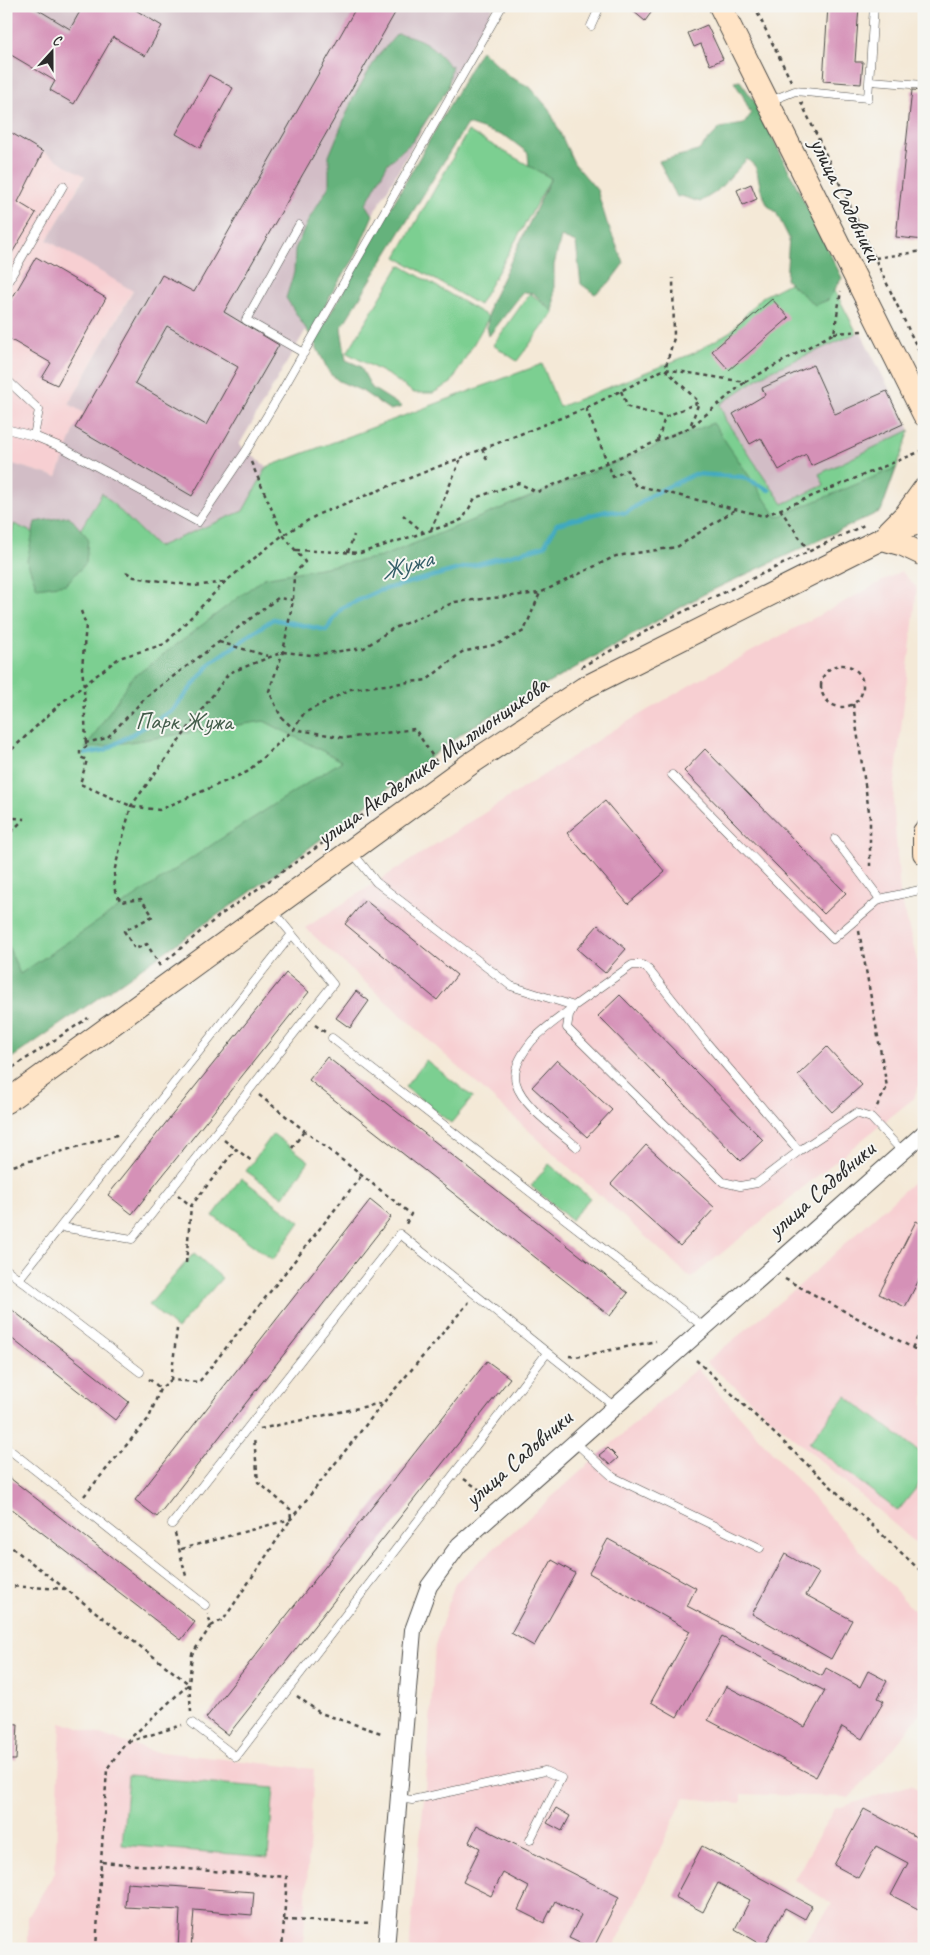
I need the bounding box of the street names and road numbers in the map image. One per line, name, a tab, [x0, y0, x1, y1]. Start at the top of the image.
street label: улица Садовники	[802, 131, 890, 267]
street label: улица Академика Миллионщикова	[309, 669, 555, 853]
street label: улица Садовники	[759, 1133, 883, 1245]
street label: улица Садовники	[456, 1402, 580, 1514]

